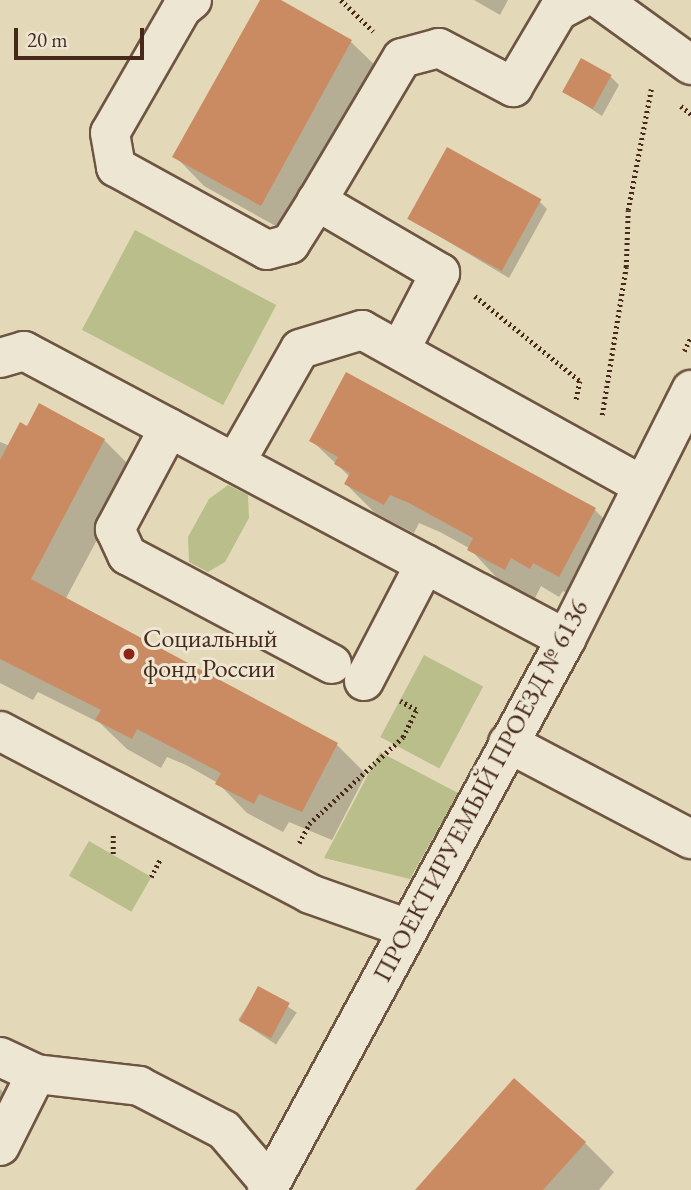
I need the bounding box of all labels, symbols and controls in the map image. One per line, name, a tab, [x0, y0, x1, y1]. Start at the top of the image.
scale bar	[18, 14, 147, 58]
text: 20 m	[27, 26, 68, 53]
street label: ПРОЕКТИРУЕМЫЙ ПРОЕЗД № 6136	[367, 595, 595, 987]
place label: Социальный фонд России	[143, 623, 278, 684]
marker: Социальный фонд России	[121, 646, 137, 662]

